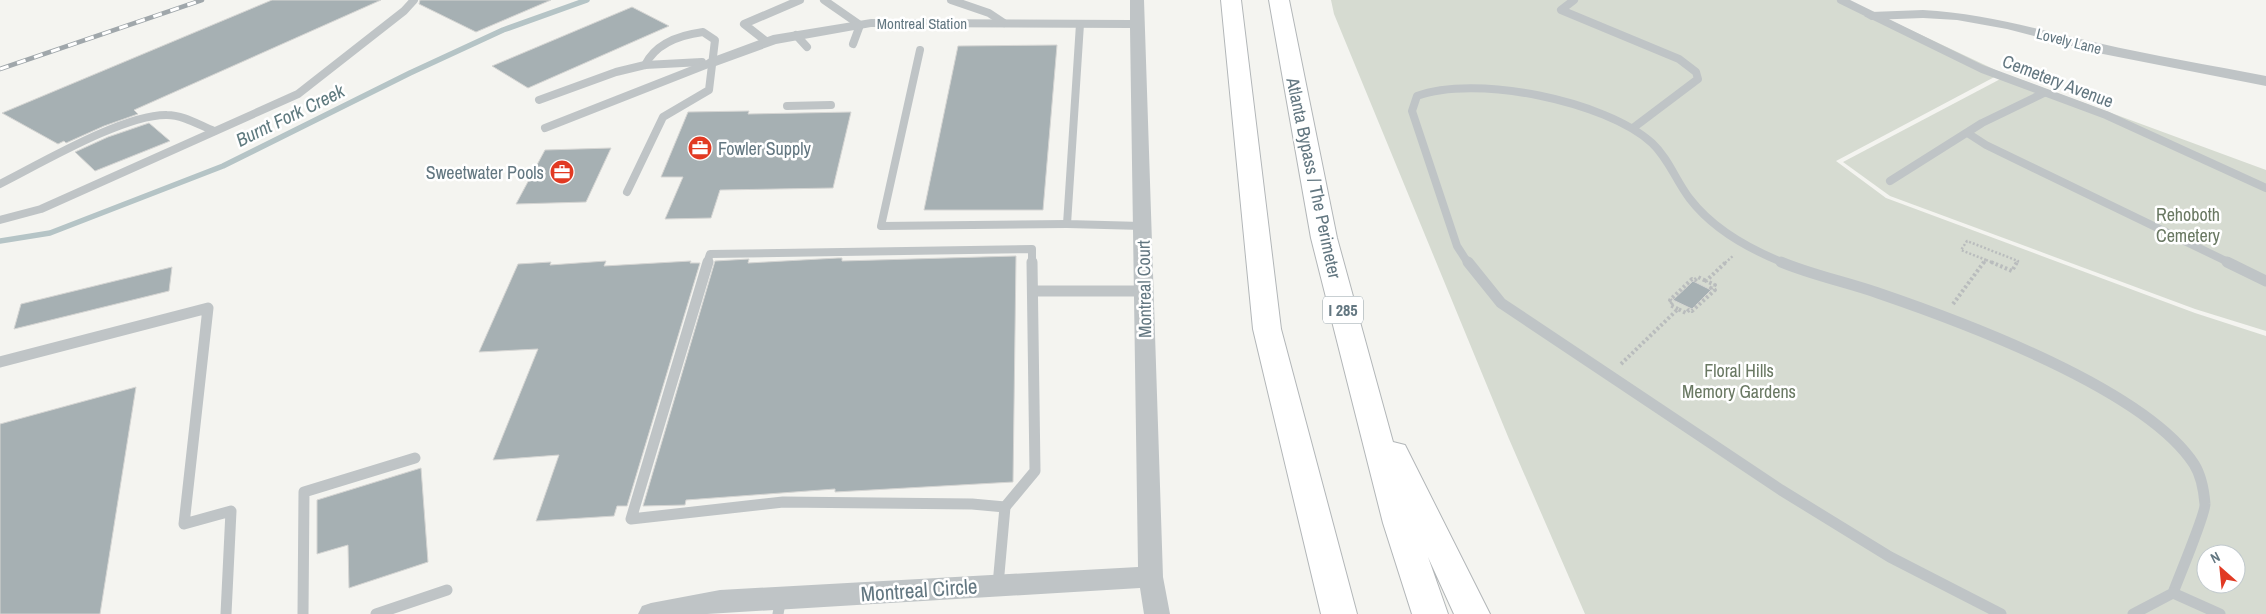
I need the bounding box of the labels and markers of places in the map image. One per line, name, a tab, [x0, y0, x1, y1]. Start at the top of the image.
office icon: Fowler Supply	[687, 135, 713, 161]
place label: Fowler Supply	[718, 136, 811, 161]
office icon: Sweetwater Pools	[549, 159, 575, 185]
place label: Sweetwater Pools	[426, 160, 544, 185]

